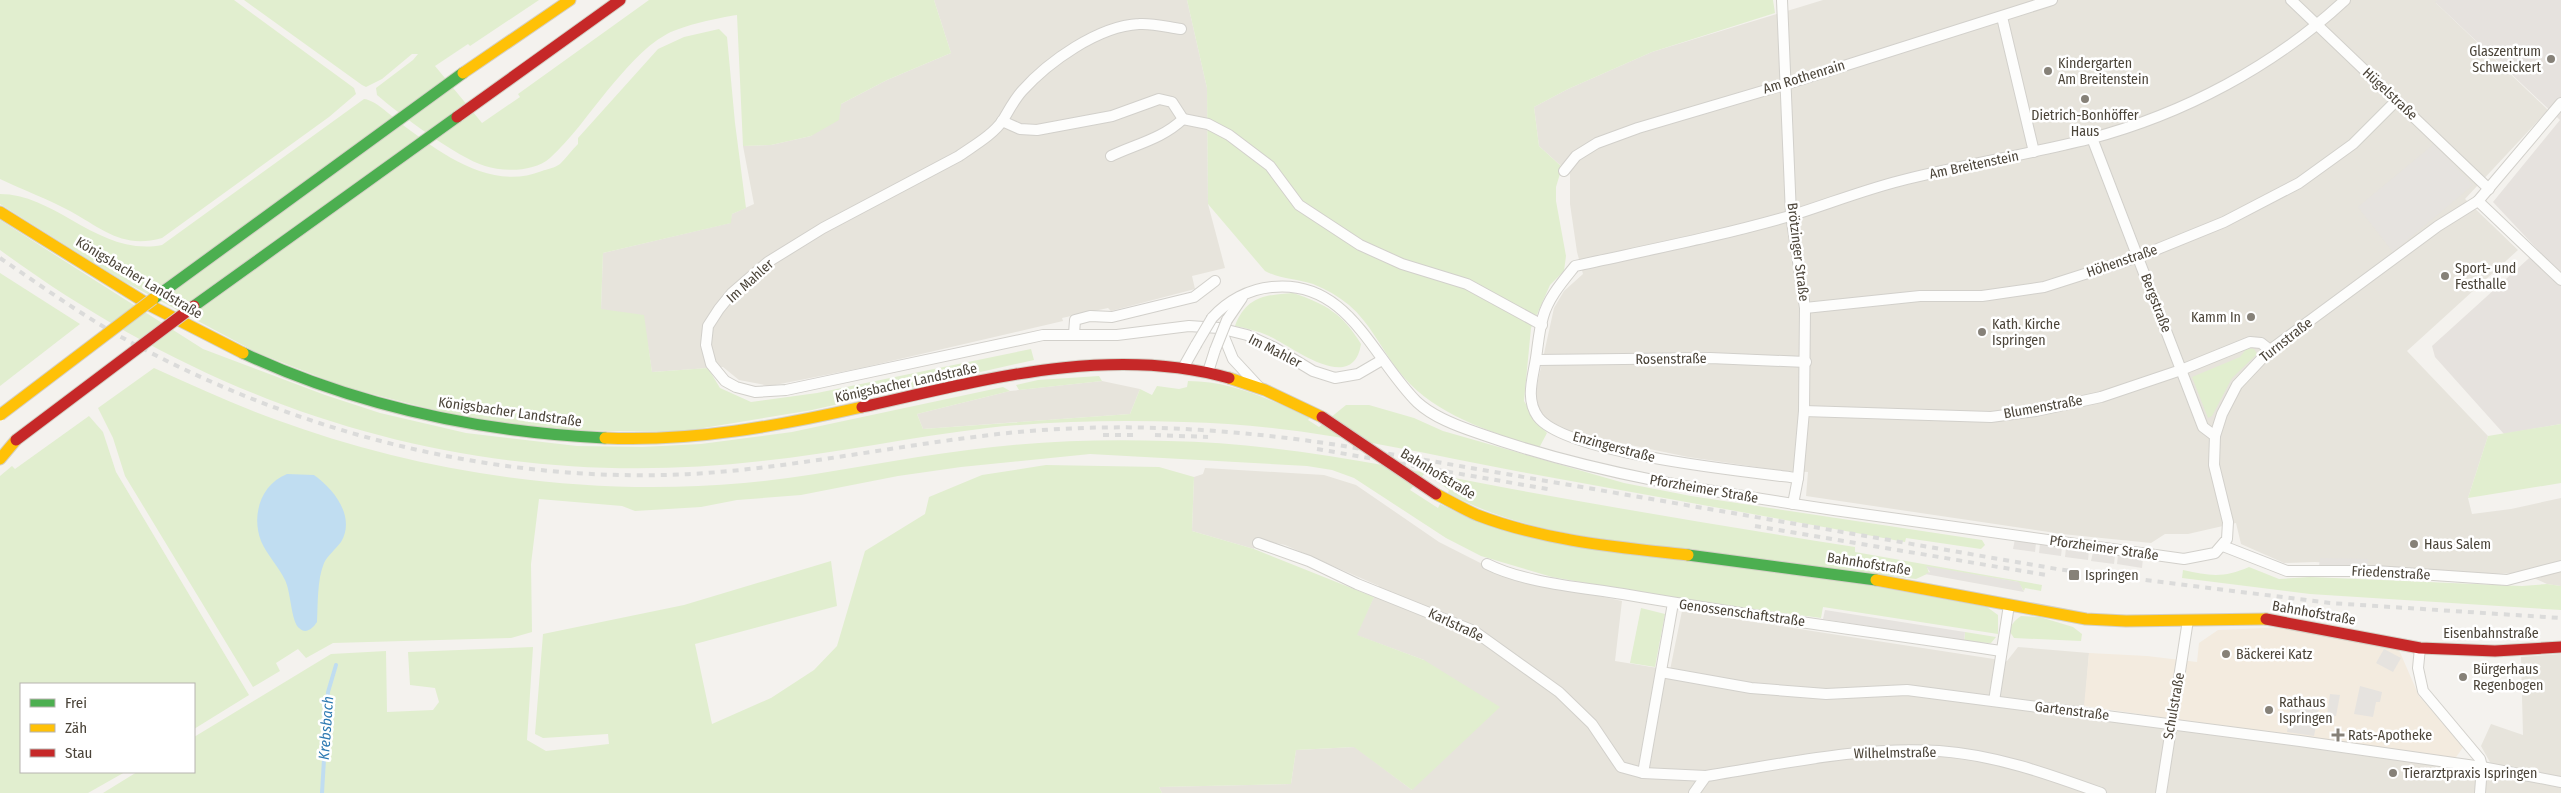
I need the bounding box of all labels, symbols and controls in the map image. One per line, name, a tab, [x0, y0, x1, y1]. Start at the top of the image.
place label: Glaszentrum Schweickert	[2469, 43, 2541, 76]
marker: Glaszentrum Schweickert	[2545, 53, 2557, 65]
place label: Kindergarten Am Breitenstein	[2058, 55, 2149, 88]
street label: Am Rothenrain	[1761, 56, 1847, 98]
street label: Hügelstraße	[2359, 64, 2421, 124]
marker: Kindergarten Am Breitenstein	[2042, 65, 2054, 77]
marker: Dietrich-Bonhöffer Haus	[2079, 93, 2091, 105]
place label: Dietrich-Bonhöffer Haus	[2031, 107, 2139, 140]
street label: Am Breitenstein	[1928, 147, 2020, 183]
street label: Brötzinger Straße	[1784, 202, 1812, 302]
street label: Königsbacher Landstraße	[73, 233, 205, 323]
street label: Höhenstraße	[2084, 241, 2160, 281]
street label: Im Mahler	[723, 255, 777, 307]
place label: Sport- und Festhalle	[2455, 260, 2516, 293]
marker: Sport- und Festhalle	[2439, 270, 2451, 282]
street label: Bergstraße	[2137, 271, 2175, 335]
place label: Kamm In	[2191, 309, 2241, 326]
marker: Kamm In	[2245, 311, 2257, 323]
street label: Turnstraße	[2256, 314, 2316, 366]
place label: Kath. Kirche Ispringen	[1992, 316, 2060, 349]
marker: Kath. Kirche Ispringen	[1976, 326, 1988, 338]
street label: Im Mahler	[1246, 330, 1305, 372]
street label: Rosenstraße	[1635, 350, 1707, 368]
street label: Königsbacher Landstraße	[833, 360, 979, 406]
street label: Blumenstraße	[2002, 392, 2084, 422]
street label: Königsbacher Landstraße	[437, 394, 583, 430]
street label: Enzingerstraße	[1571, 428, 1657, 466]
street label: Bahnhofstraße	[1397, 445, 1479, 503]
street label: Pforzheimer Straße	[1648, 471, 1760, 507]
street label: Pforzheimer Straße	[2048, 532, 2160, 564]
place label: Haus Salem	[2424, 536, 2491, 553]
marker: Haus Salem	[2408, 538, 2420, 550]
street label: Bahnhofstraße	[1826, 549, 1912, 579]
street label: Friedenstraße	[2351, 562, 2431, 584]
place label: Ispringen	[2085, 567, 2139, 584]
marker: Ispringen	[2067, 568, 2081, 582]
street label: Genossenschaftstraße	[1678, 596, 1806, 630]
street label: Bahnhofstraße	[2271, 597, 2357, 629]
street label: Karlstraße	[1426, 605, 1486, 645]
street label: Eisenbahnstraße	[2443, 625, 2539, 642]
place label: Bäckerei Katz	[2236, 646, 2313, 663]
marker: Bäckerei Katz	[2220, 648, 2232, 660]
place label: Bürgerhaus Regenbogen	[2473, 661, 2543, 694]
street label: Schulstraße	[2160, 671, 2188, 741]
marker: Bürgerhaus Regenbogen	[2457, 671, 2469, 683]
legend	[20, 683, 195, 773]
text: Frei	[65, 694, 87, 712]
place label: Rathaus Ispringen	[2279, 694, 2333, 727]
water label: Krebsbach	[315, 695, 337, 761]
street label: Gartenstraße	[2034, 698, 2110, 724]
marker: Rathaus Ispringen	[2263, 704, 2275, 716]
text: Zäh	[65, 719, 87, 737]
place label: Rats-Apotheke	[2348, 727, 2432, 744]
marker: Rats-Apotheke	[2332, 729, 2344, 741]
text: Stau	[65, 744, 92, 762]
street label: Wilhelmstraße	[1853, 744, 1937, 762]
place label: Tierarztpraxis Ispringen	[2403, 765, 2537, 782]
marker: Tierarztpraxis Ispringen	[2387, 767, 2399, 779]

